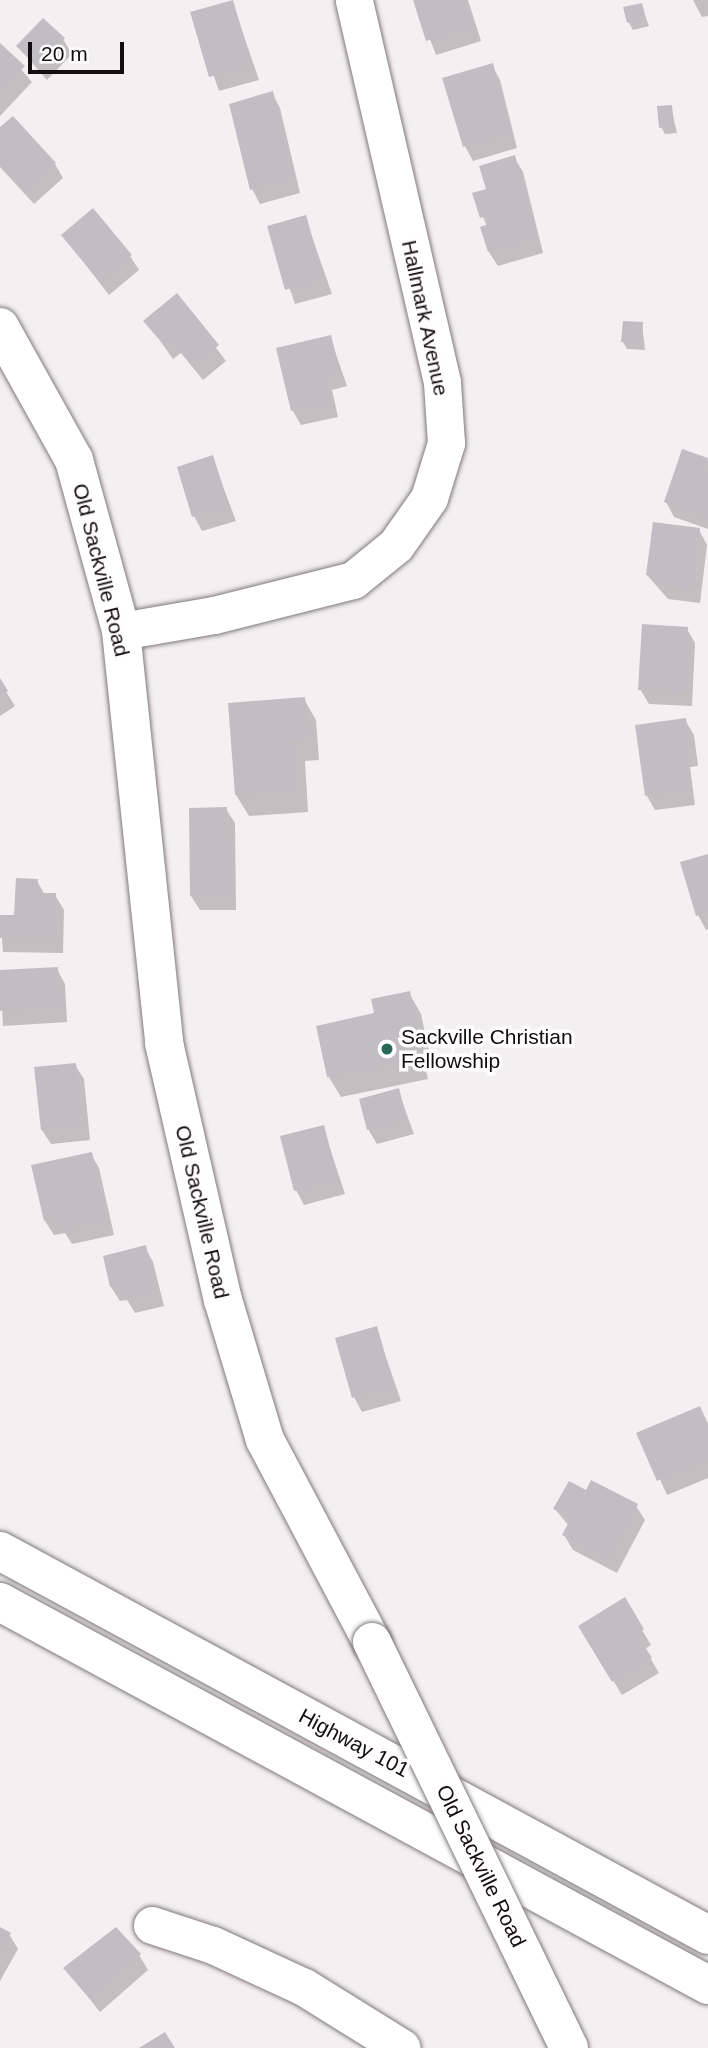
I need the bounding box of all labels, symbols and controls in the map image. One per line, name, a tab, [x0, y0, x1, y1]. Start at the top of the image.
scale bar	[32, 28, 128, 72]
text: 20 m	[41, 42, 88, 65]
street label: Hallmark Avenue	[396, 237, 454, 399]
street label: Old Sackville Road	[67, 481, 135, 659]
place label: Sackville Christian Fellowship	[401, 1024, 573, 1074]
marker: Sackville Christian Fellowship	[379, 1041, 395, 1057]
street label: Old Sackville Road	[170, 1123, 234, 1301]
street label: Highway 101	[294, 1703, 414, 1783]
street label: Old Sackville Road	[431, 1781, 531, 1951]

